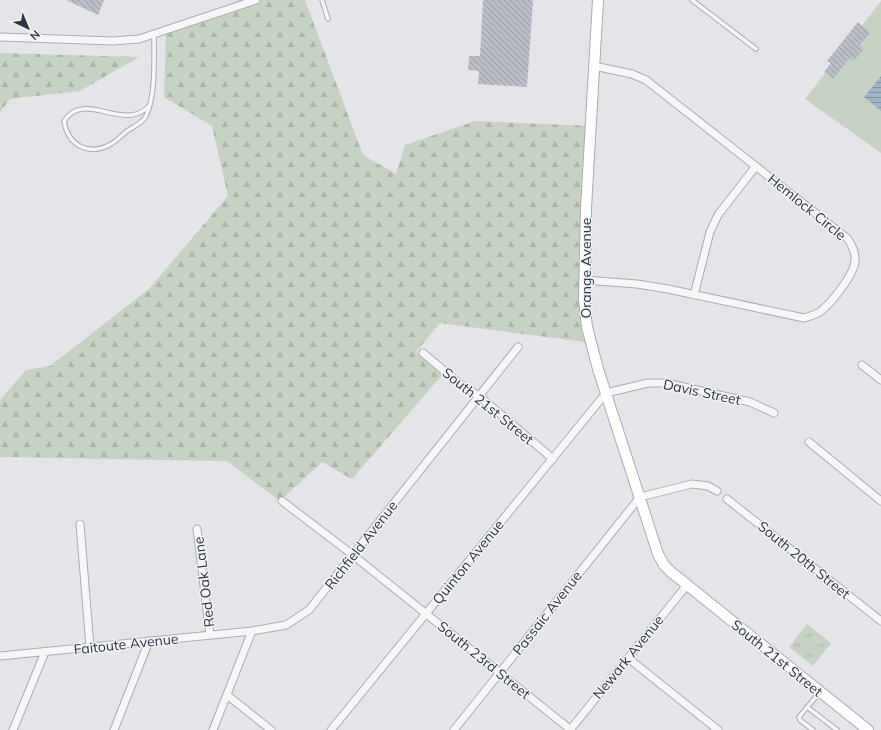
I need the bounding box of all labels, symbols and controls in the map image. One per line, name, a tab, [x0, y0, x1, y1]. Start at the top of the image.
north arrow	[8, 8, 48, 48]
text: N	[27, 27, 43, 43]
street label: Hemlock Circle	[764, 170, 850, 244]
street label: Orange Avenue	[577, 218, 595, 318]
street label: South 21st Street	[439, 364, 537, 448]
street label: Davis Street	[662, 375, 743, 409]
street label: Richfield Avenue	[321, 497, 401, 593]
street label: Quinton Avenue	[428, 516, 508, 608]
street label: South 20th Street	[754, 517, 854, 603]
street label: Red Oak Lane	[190, 536, 218, 628]
street label: Passaic Avenue	[508, 567, 586, 659]
street label: Newark Avenue	[589, 611, 667, 703]
street label: South 21st Street	[728, 616, 826, 700]
street label: South 23rd Street	[434, 617, 534, 703]
street label: Faitoute Avenue	[73, 630, 179, 658]

